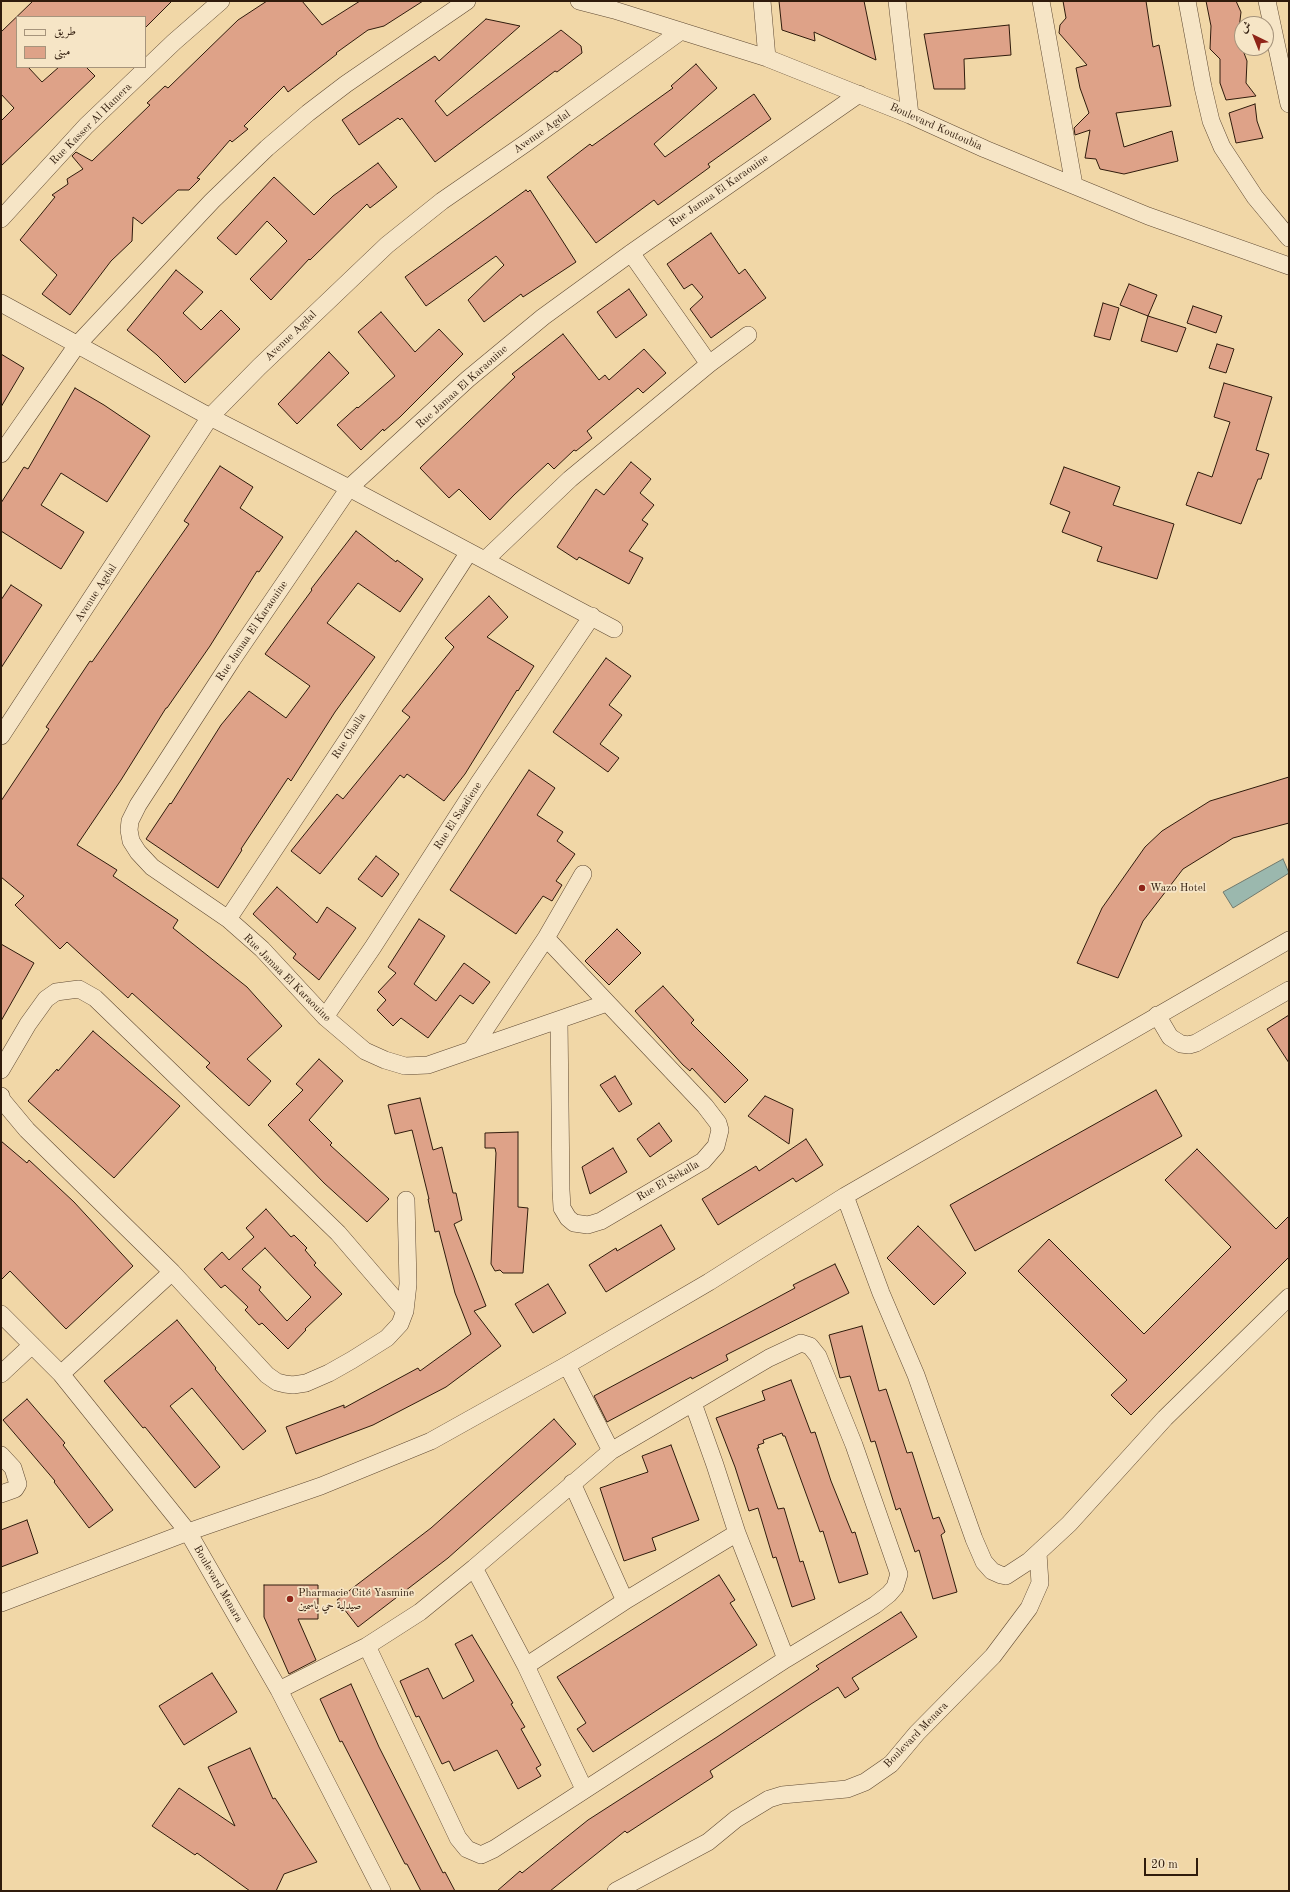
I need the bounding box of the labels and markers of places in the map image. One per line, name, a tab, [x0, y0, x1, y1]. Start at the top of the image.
place label: Wazo Hotel	[1150, 881, 1206, 895]
marker: Wazo Hotel	[1137, 883, 1147, 893]
place label: Pharmacie Cité Yasmine صيدلية حي ياسمين	[298, 1586, 414, 1612]
marker: Pharmacie Cité Yasmine صيدلية حي ياسمين	[285, 1594, 295, 1604]

